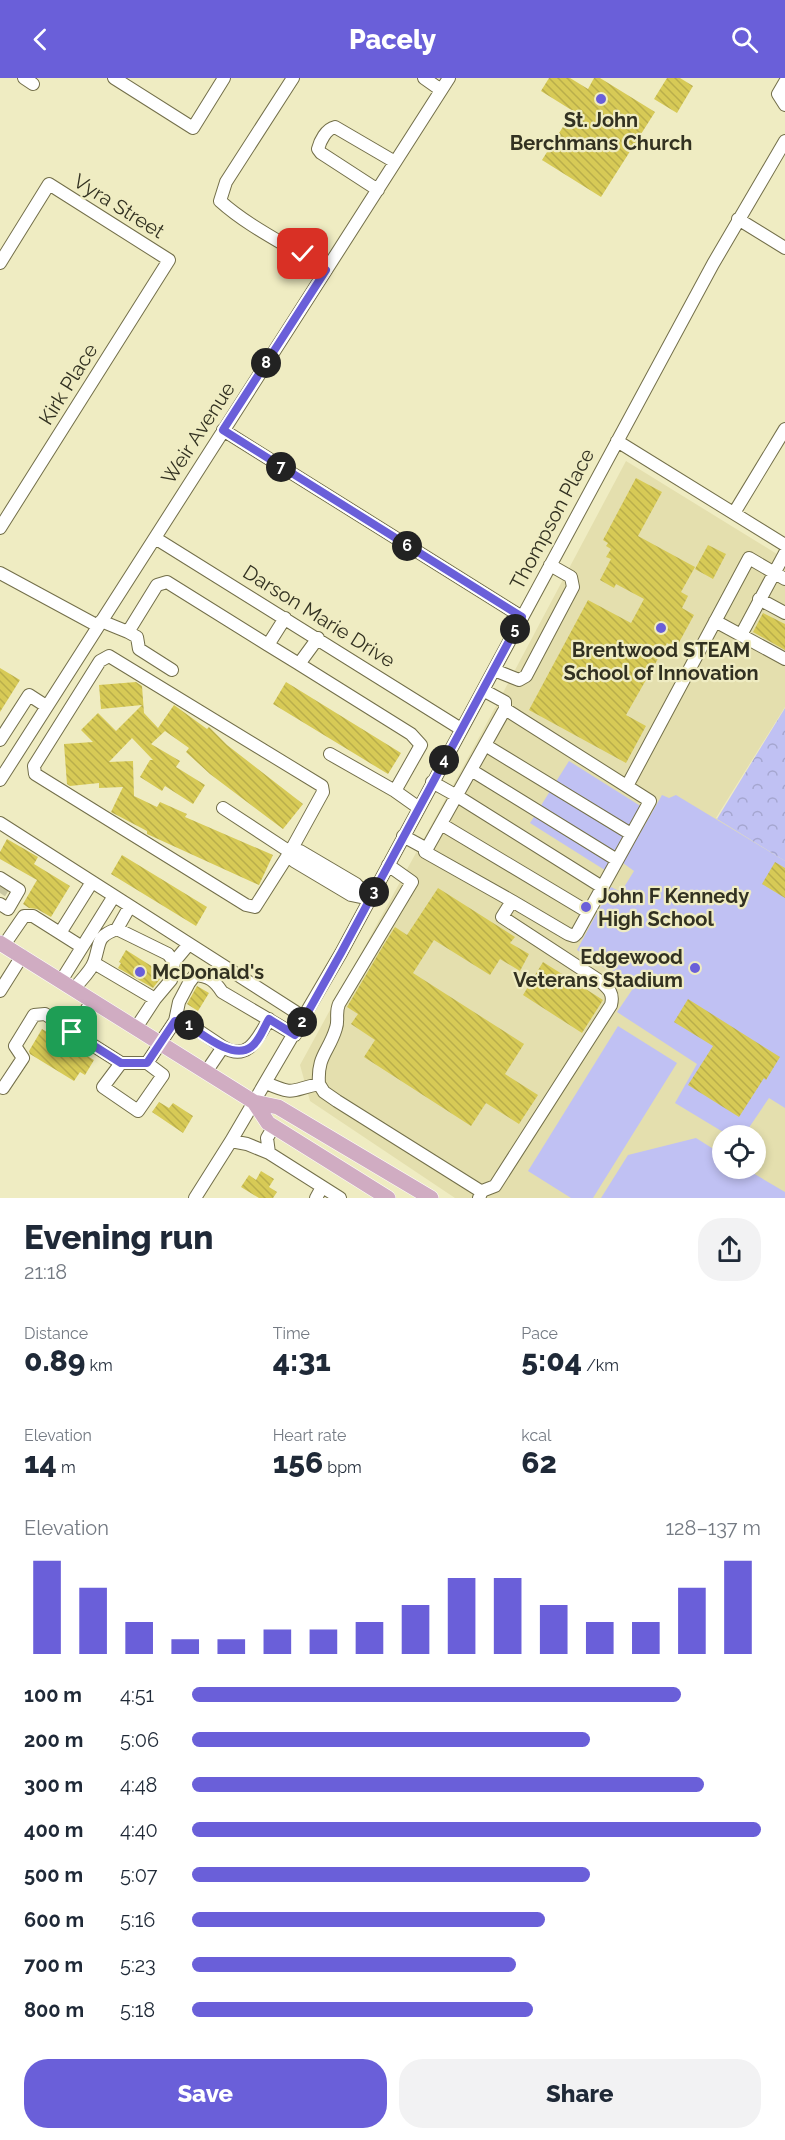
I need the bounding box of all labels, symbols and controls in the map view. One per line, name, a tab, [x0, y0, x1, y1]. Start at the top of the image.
icon: back	[24, 23, 57, 56]
icon: search	[728, 23, 761, 56]
text: Pacely	[349, 24, 436, 55]
marker: St. John Berchmans Church	[594, 92, 608, 106]
place label: St. John Berchmans Church	[510, 108, 692, 155]
street label: Vyra Street	[69, 169, 169, 244]
pin	[277, 228, 328, 279]
icon: check	[286, 237, 319, 270]
street label: Kirk Place	[34, 339, 103, 429]
pin: 8	[251, 348, 281, 378]
text: 8	[261, 353, 271, 372]
street label: Weir Avenue	[156, 377, 240, 489]
street label: Thompson Place	[505, 444, 599, 594]
pin: 7	[266, 452, 296, 482]
text: 7	[277, 457, 285, 476]
pin: 6	[392, 531, 422, 561]
text: 6	[402, 536, 412, 555]
street label: Darson Marie Drive	[239, 560, 400, 673]
pin: 5	[500, 614, 530, 644]
text: 5	[511, 619, 519, 638]
marker: Brentwood STEAM School of Innovation	[654, 621, 668, 635]
place label: Brentwood STEAM School of Innovation	[564, 638, 759, 685]
pin: 4	[429, 745, 459, 775]
text: 4	[439, 750, 449, 769]
pin: 3	[359, 877, 389, 907]
text: 3	[370, 882, 378, 901]
place label: John F Kennedy High School	[598, 884, 749, 931]
marker: John F Kennedy High School	[579, 900, 593, 914]
place label: Edgewood Veterans Stadium	[513, 945, 683, 992]
place label: McDonald's	[152, 960, 264, 984]
marker: Edgewood Veterans Stadium	[688, 961, 702, 975]
marker: McDonald's	[133, 965, 147, 979]
pin	[46, 1006, 97, 1057]
pin: 2	[287, 1007, 317, 1037]
pin: 1	[174, 1010, 204, 1040]
text: 2	[297, 1012, 307, 1031]
icon: arrive	[55, 1015, 88, 1048]
text: 1	[185, 1015, 193, 1034]
map controls	[712, 1125, 766, 1179]
button: locate	[712, 1125, 766, 1179]
text: Evening run	[24, 1218, 214, 1257]
button: share	[698, 1218, 761, 1281]
text: 21:18	[24, 1260, 67, 1284]
text: Distance	[24, 1324, 88, 1343]
text: Time	[273, 1324, 310, 1343]
text: Pace	[521, 1324, 558, 1343]
text: 0.89	[24, 1343, 85, 1378]
text: 4:31	[273, 1343, 331, 1378]
text: 5:04	[521, 1343, 582, 1378]
text: km	[85, 1356, 113, 1375]
text: /km	[582, 1356, 619, 1375]
text: Elevation	[24, 1426, 92, 1445]
text: Heart rate	[273, 1426, 346, 1445]
text: kcal	[521, 1426, 551, 1445]
text: 14	[24, 1445, 57, 1480]
text: 156	[273, 1445, 323, 1480]
text: 62	[521, 1445, 557, 1480]
text: m	[57, 1458, 76, 1477]
text: bpm	[323, 1458, 362, 1477]
text: Elevation	[24, 1516, 109, 1540]
text: 128–137 m	[666, 1516, 761, 1540]
text: 100 m	[24, 1683, 82, 1707]
text: 4:51	[120, 1683, 154, 1707]
text: 200 m	[24, 1728, 83, 1752]
text: 5:06	[120, 1728, 159, 1752]
text: 300 m	[24, 1773, 83, 1797]
text: 4:48	[120, 1773, 157, 1797]
text: 400 m	[24, 1818, 83, 1842]
text: 4:40	[120, 1818, 158, 1842]
text: 500 m	[24, 1863, 83, 1887]
text: 5:07	[120, 1863, 157, 1887]
text: 600 m	[24, 1908, 84, 1932]
text: 5:16	[120, 1908, 155, 1932]
text: 700 m	[24, 1953, 83, 1977]
text: 5:23	[120, 1953, 156, 1977]
text: 800 m	[24, 1998, 84, 2022]
text: 5:18	[120, 1998, 155, 2022]
button: Save	[24, 2059, 387, 2128]
button: Share	[399, 2059, 761, 2128]

